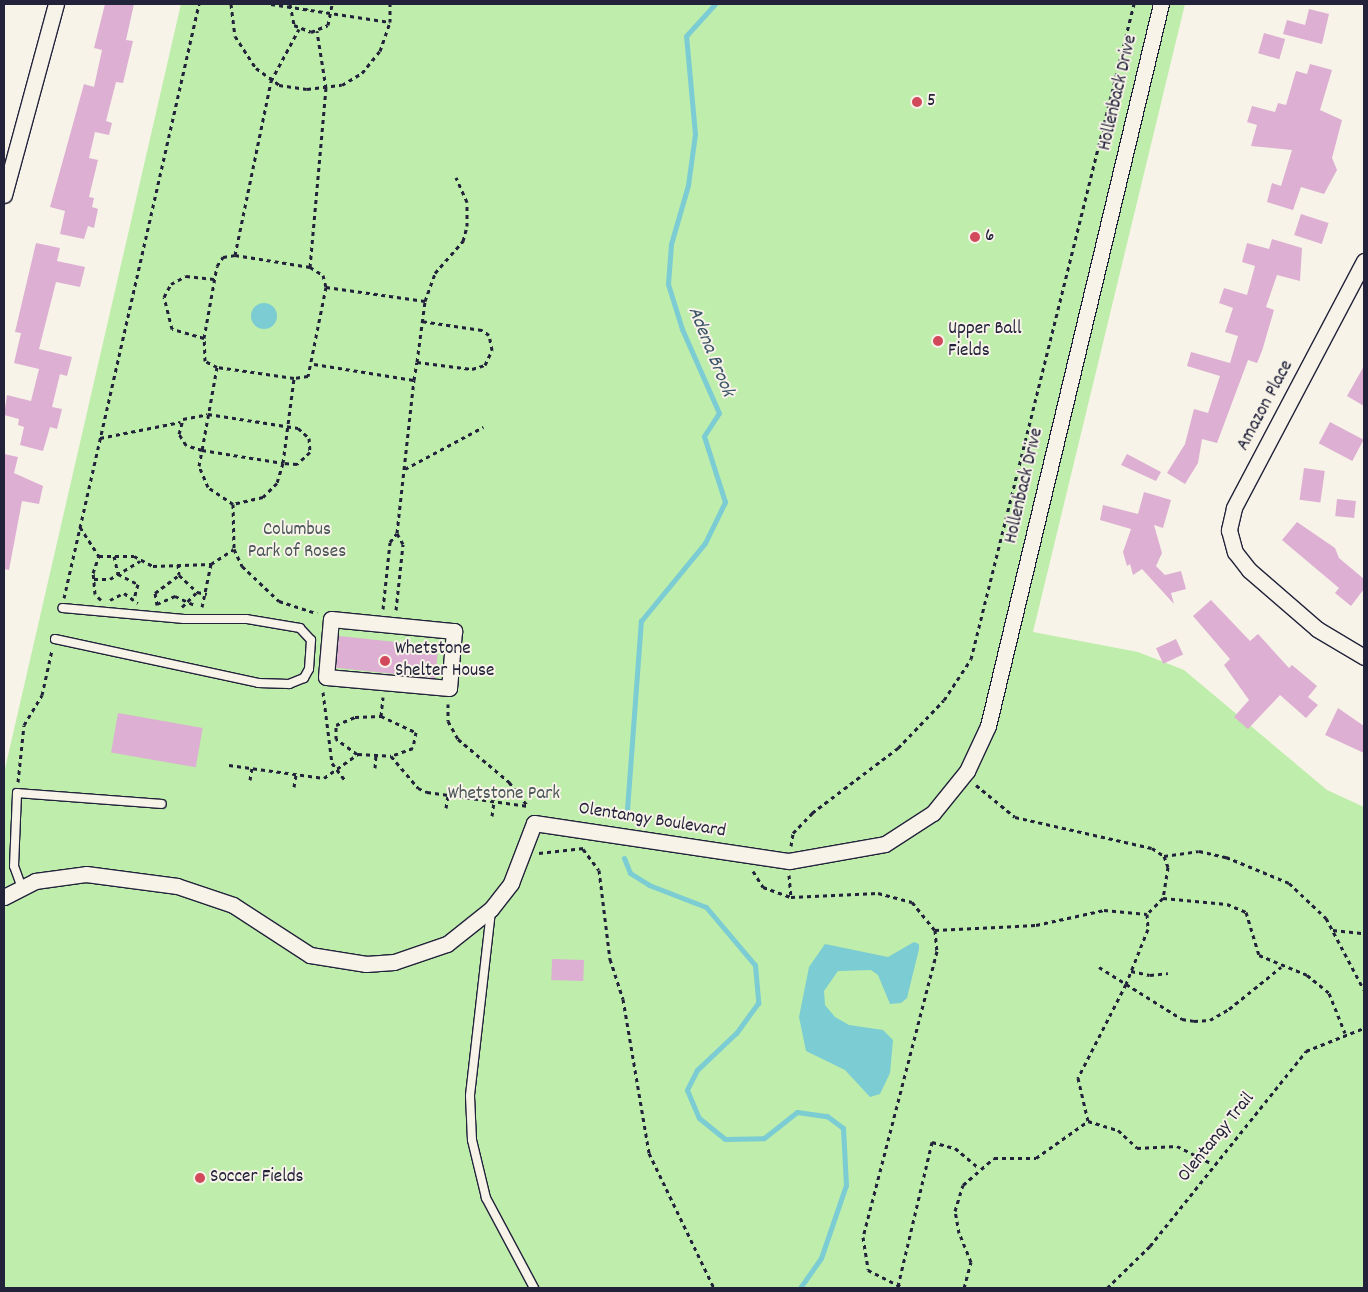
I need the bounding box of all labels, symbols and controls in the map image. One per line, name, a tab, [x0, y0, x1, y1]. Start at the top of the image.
street label: Hollenback Drive	[1095, 33, 1143, 153]
place label: 5	[927, 91, 936, 113]
marker: 5	[911, 96, 923, 108]
place label: 6	[985, 226, 994, 248]
marker: 6	[969, 231, 981, 243]
water label: Adena Brook	[681, 303, 739, 401]
place label: Upper Ball Fields	[948, 319, 1021, 363]
marker: Upper Ball Fields	[932, 335, 944, 347]
street label: Amazon Place	[1233, 357, 1299, 455]
street label: Hollenback Drive	[1001, 426, 1049, 546]
park label: Columbus Park of Roses	[248, 520, 346, 564]
place label: Whetstone Shelter House	[395, 639, 494, 683]
marker: Whetstone Shelter House	[379, 655, 391, 667]
park label: Whetstone Park	[448, 784, 560, 806]
street label: Olentangy Boulevard	[577, 798, 727, 844]
street label: Olentangy Trail	[1174, 1088, 1260, 1188]
place label: Soccer Fields	[210, 1167, 304, 1189]
marker: Soccer Fields	[194, 1172, 206, 1184]

